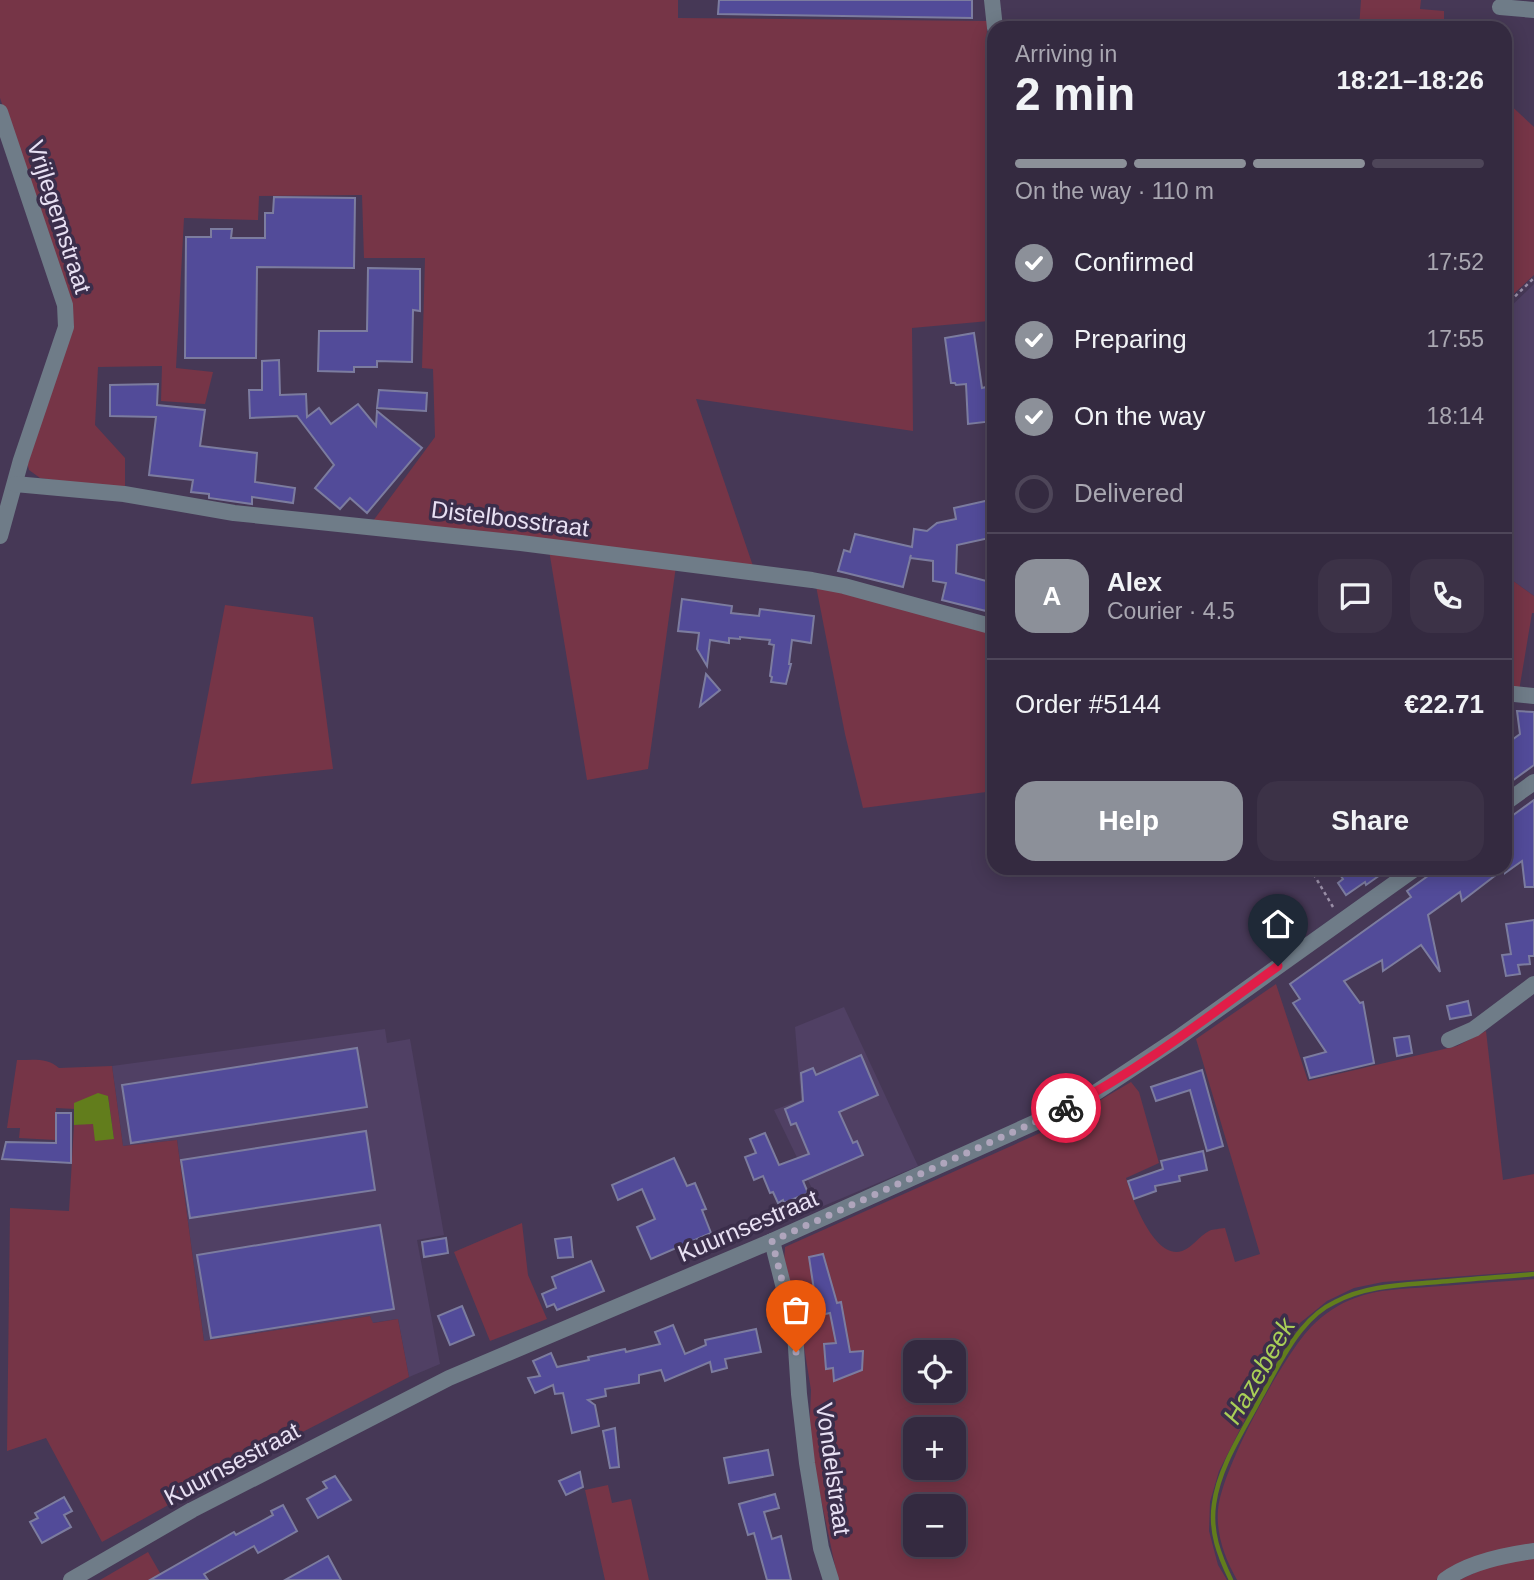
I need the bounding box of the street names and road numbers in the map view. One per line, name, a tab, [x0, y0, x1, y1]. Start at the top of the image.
street label: Vrijlegemstraat	[22, 137, 97, 297]
street label: Distelbosstraat	[430, 495, 591, 542]
street label: Kuurnsestraat	[674, 1184, 822, 1267]
street label: Vondelstraat	[811, 1401, 856, 1537]
street label: Kuurnsestraat	[159, 1416, 304, 1511]

